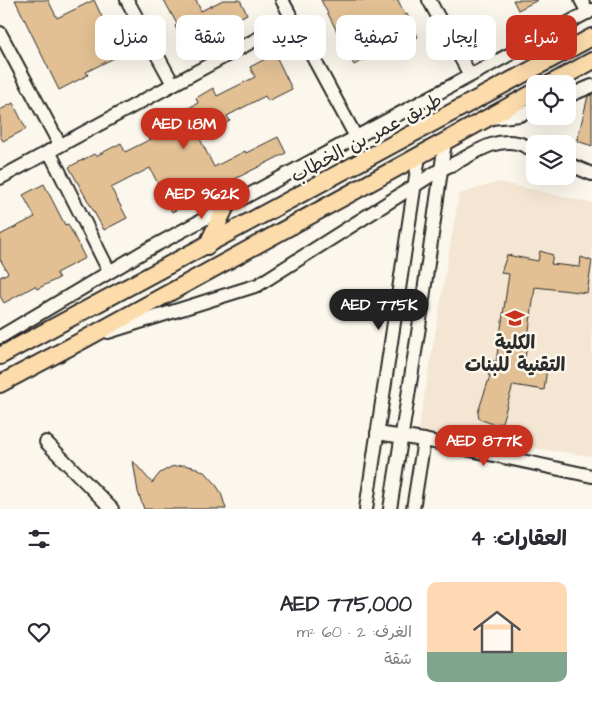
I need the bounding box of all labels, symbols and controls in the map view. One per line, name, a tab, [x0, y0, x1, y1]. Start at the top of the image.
chip: منزل	[95, 15, 166, 60]
chip: شقة	[176, 15, 244, 60]
chip: جديد	[254, 15, 326, 60]
chip: تصفية	[336, 15, 416, 60]
chip: إيجار	[426, 15, 496, 60]
chip: شراء	[506, 15, 577, 60]
map controls	[526, 75, 576, 185]
button: locate	[526, 75, 576, 125]
street label: طريق عمر بن الخطاب	[286, 87, 447, 190]
pin: AED 1.8M	[132, 108, 236, 150]
text: AED 1.8M	[152, 113, 216, 135]
button: layers	[526, 135, 576, 185]
pin: AED 962K	[150, 178, 254, 220]
text: AED 962K	[165, 183, 239, 205]
pin: AED 775K	[327, 288, 431, 331]
text: AED 775K	[340, 294, 418, 316]
school or university icon: الكلية التقنية للبنات	[504, 307, 526, 329]
place label: الكلية التقنية للبنات	[465, 330, 565, 379]
pin: AED 877K	[432, 424, 536, 467]
text: AED 877K	[446, 430, 522, 452]
text: العقارات: 4	[470, 524, 567, 553]
icon: filters	[25, 525, 53, 553]
text: AED 775,000	[280, 590, 412, 619]
icon: home	[467, 602, 527, 662]
icon: heart	[25, 618, 53, 646]
text: الغرف: 2 · 60 m²	[297, 621, 412, 643]
text: شقة	[384, 648, 412, 670]

